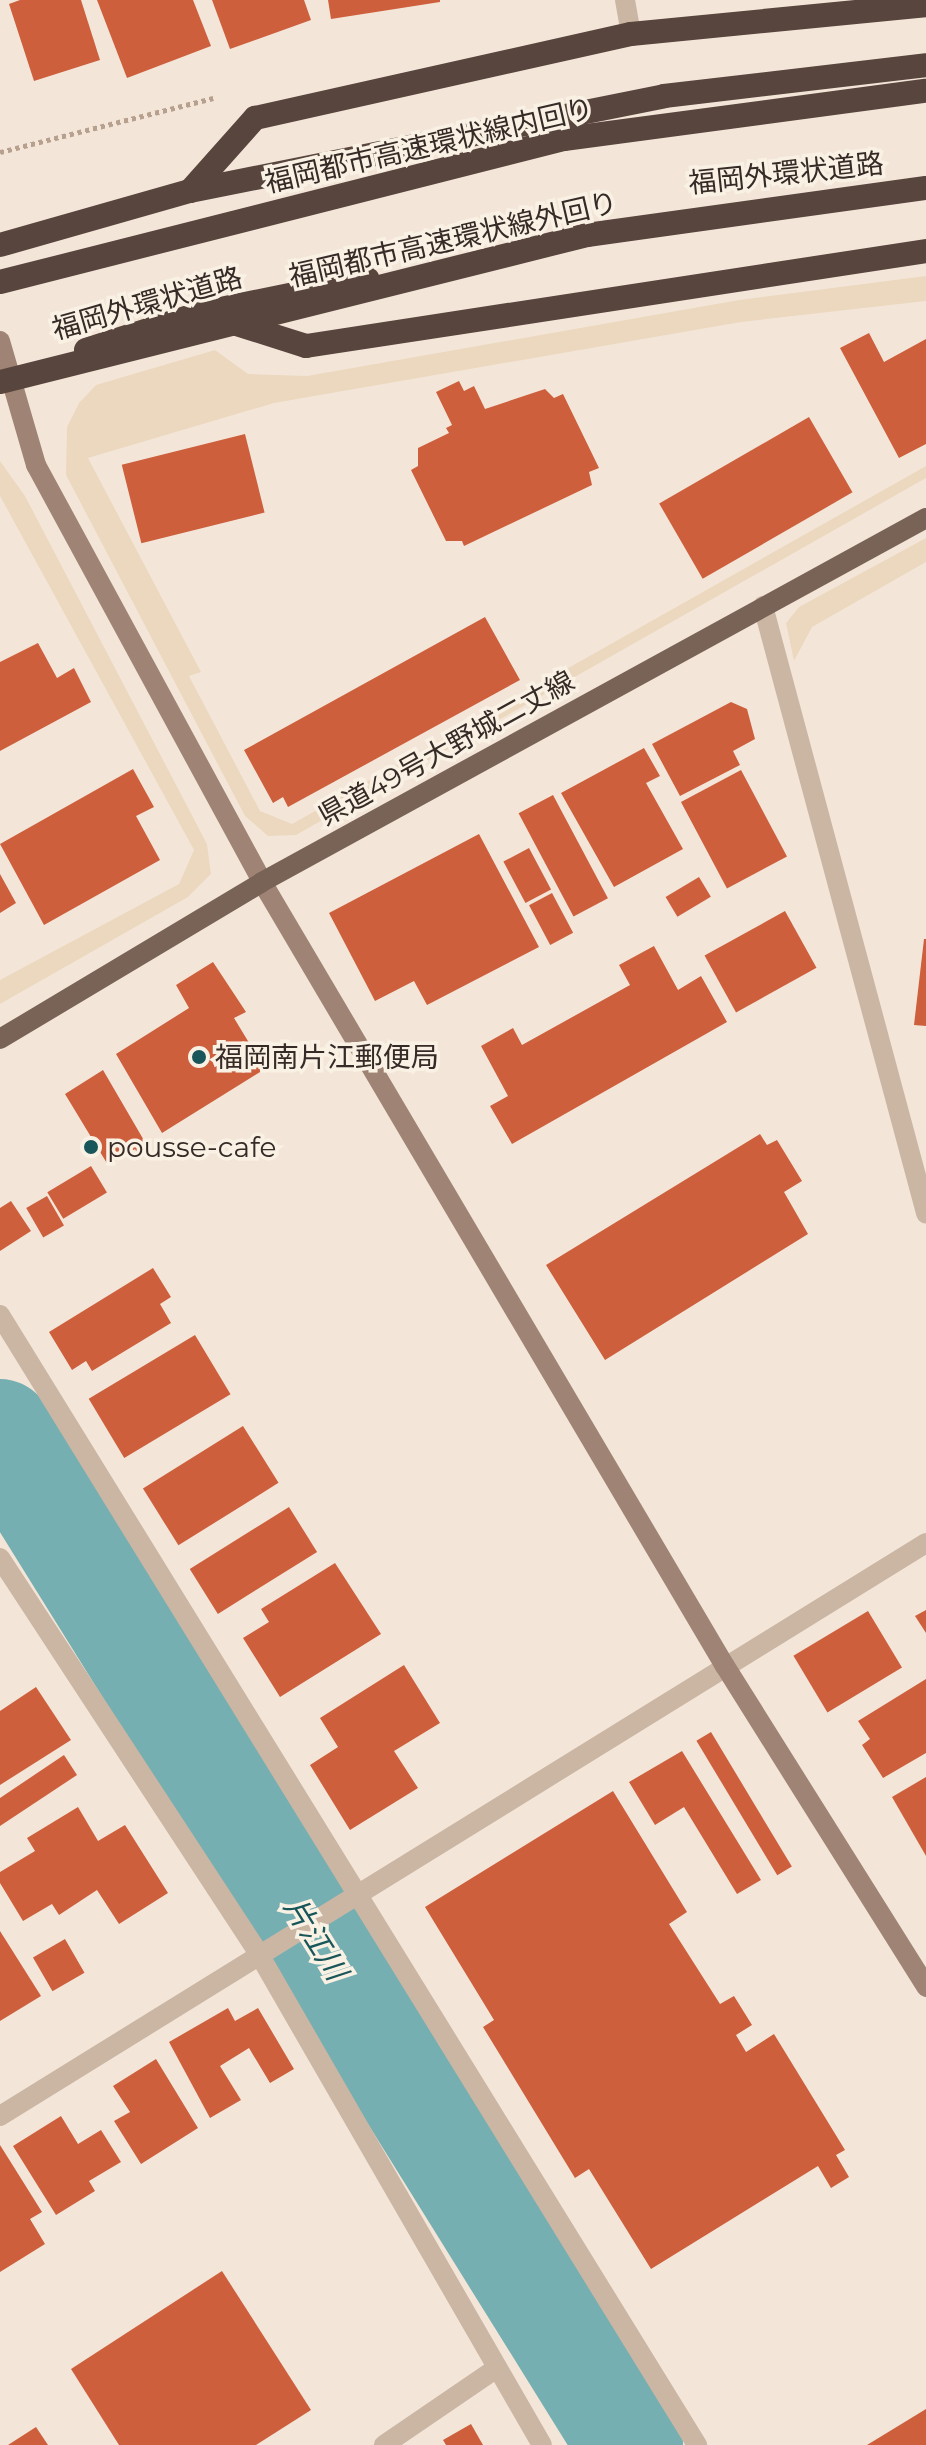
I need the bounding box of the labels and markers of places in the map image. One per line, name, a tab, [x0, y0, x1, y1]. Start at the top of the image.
place label: 福岡南片江郵便局	[215, 1040, 439, 1074]
marker: 福岡南片江郵便局	[190, 1048, 208, 1066]
place label: pousse-cafe	[107, 1130, 276, 1164]
marker: pousse-cafe	[82, 1138, 100, 1156]

